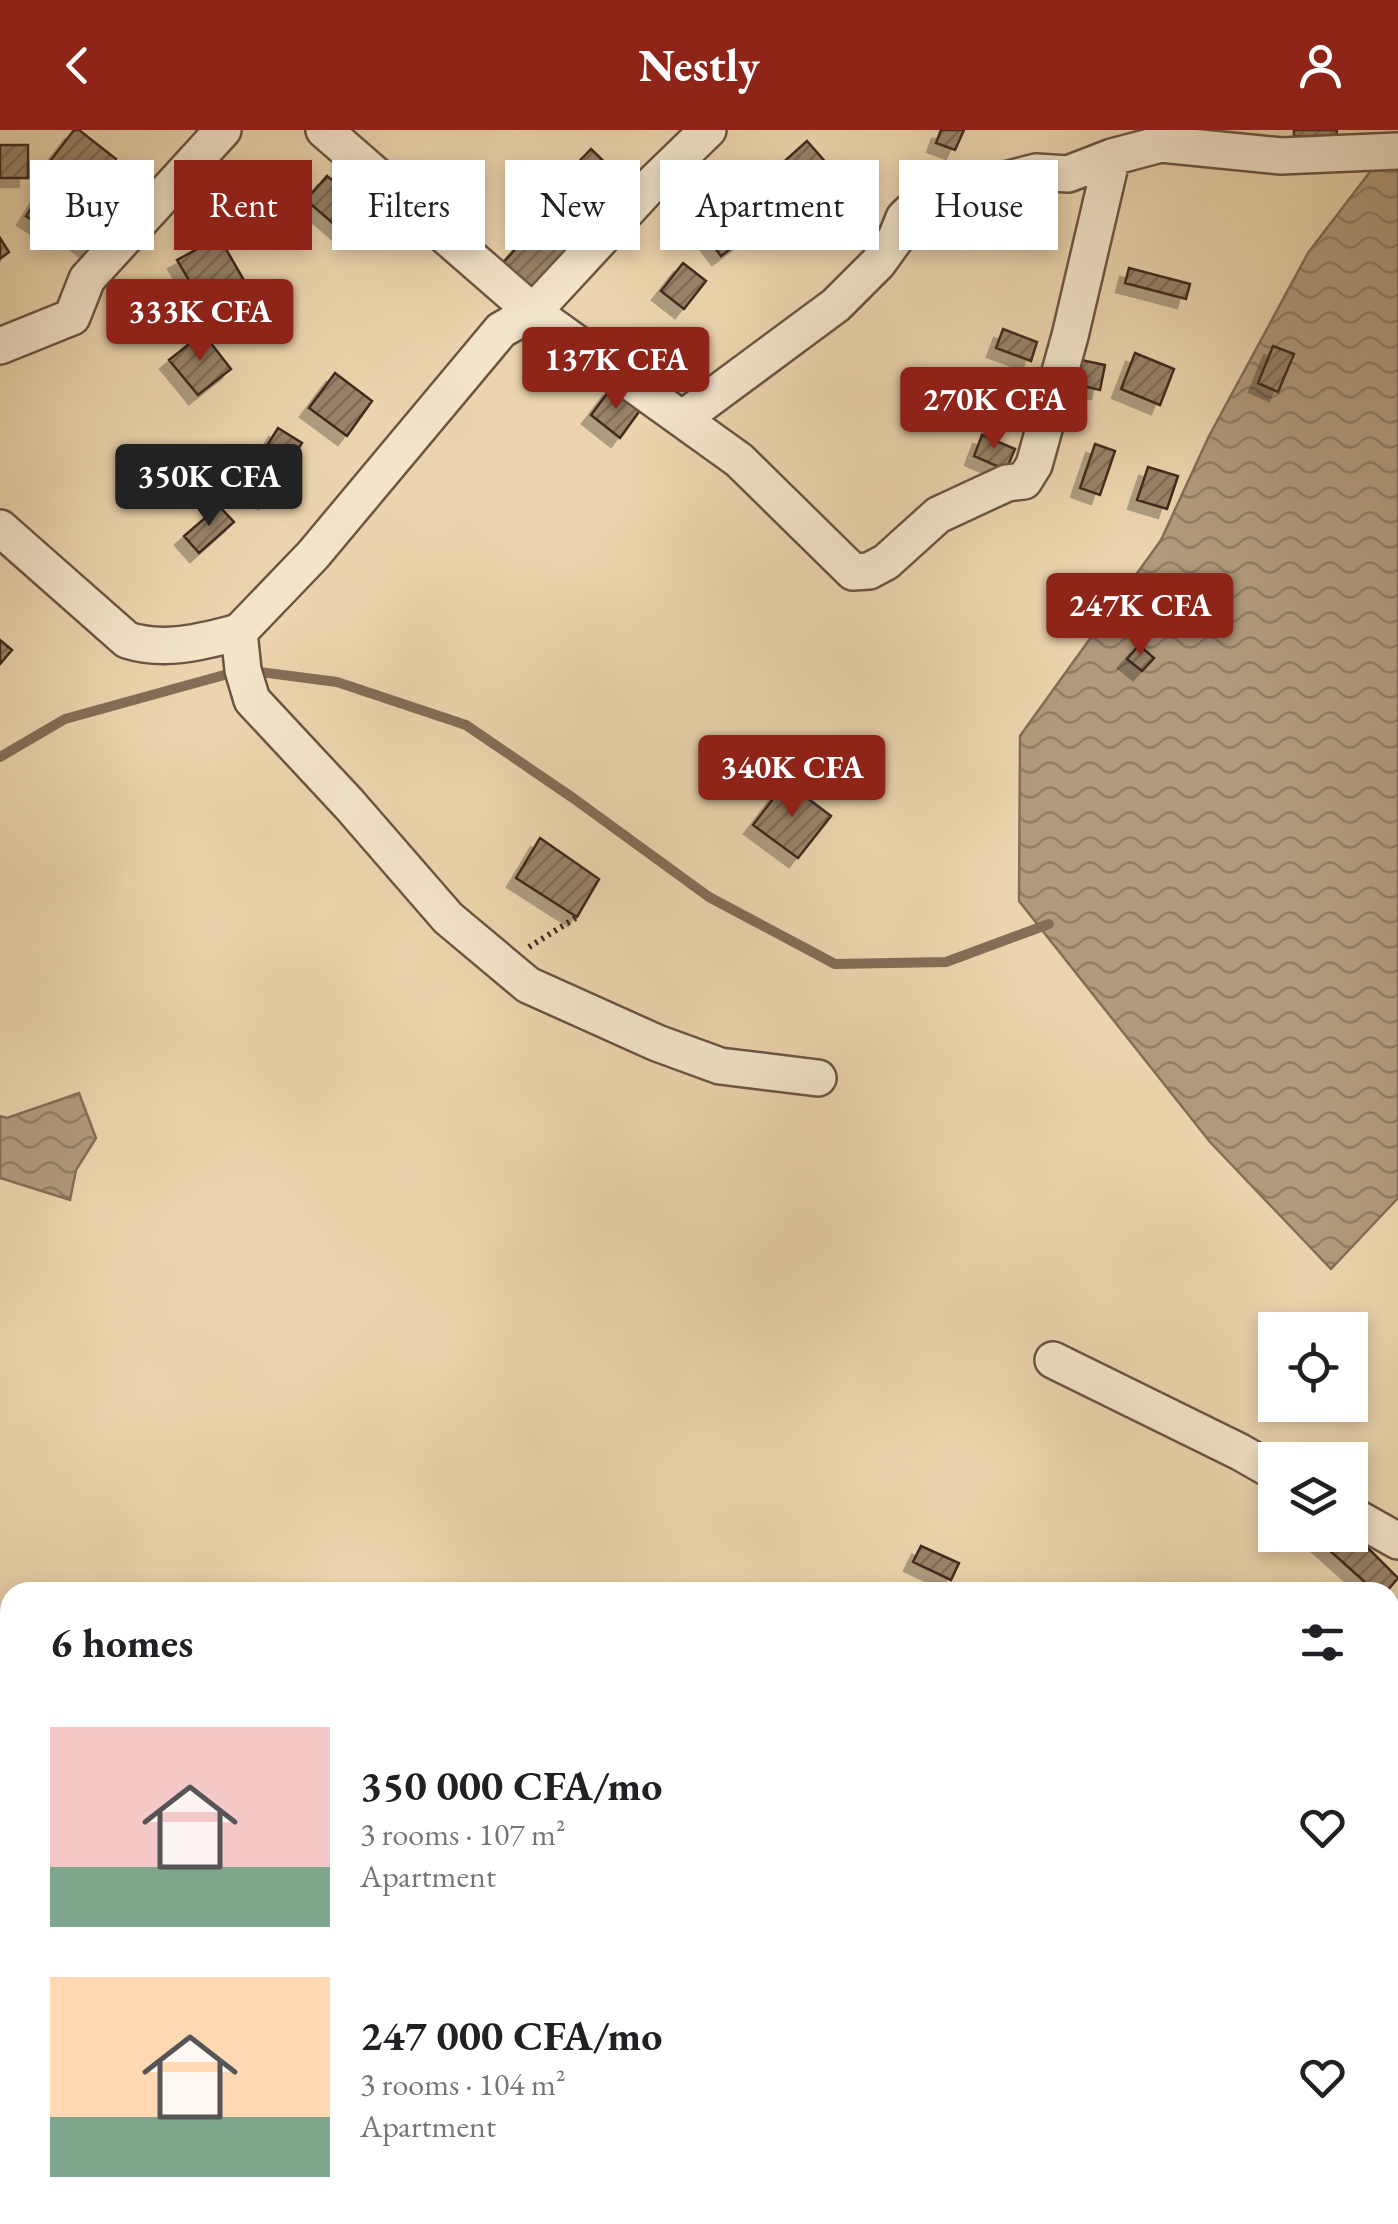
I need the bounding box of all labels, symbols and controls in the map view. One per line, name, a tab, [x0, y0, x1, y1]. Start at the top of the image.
text: Nestly	[638, 36, 760, 94]
icon: back	[50, 38, 105, 93]
icon: person	[1293, 38, 1348, 93]
chip: Buy	[30, 160, 154, 250]
chip: Rent	[174, 160, 312, 250]
chip: Filters	[332, 160, 485, 250]
chip: New	[505, 160, 640, 250]
chip: Apartment	[660, 160, 879, 250]
chip: House	[899, 160, 1058, 250]
pin: 333K CFA	[97, 279, 303, 364]
text: 333K CFA	[128, 290, 272, 332]
pin: 137K CFA	[513, 327, 719, 412]
text: 137K CFA	[544, 338, 688, 380]
pin: 270K CFA	[891, 367, 1097, 452]
text: 270K CFA	[922, 378, 1066, 420]
pin: 350K CFA	[106, 444, 312, 529]
text: 350K CFA	[137, 455, 281, 497]
pin: 247K CFA	[1037, 573, 1243, 658]
text: 247K CFA	[1068, 584, 1212, 626]
pin: 340K CFA	[689, 735, 895, 820]
text: 340K CFA	[720, 746, 864, 788]
map controls	[1258, 1312, 1368, 1552]
button: locate	[1258, 1312, 1368, 1422]
button: layers	[1258, 1442, 1368, 1552]
text: 6 homes	[50, 1615, 193, 1670]
icon: filters	[1295, 1615, 1350, 1670]
text: 350 000 CFA/mo	[360, 1758, 662, 1813]
icon: home	[130, 1767, 250, 1887]
icon: heart	[1295, 1800, 1350, 1855]
text: 3 rooms · 107 m²	[360, 1813, 566, 1855]
text: Apartment	[360, 1855, 496, 1897]
text: 247 000 CFA/mo	[360, 2008, 662, 2063]
icon: home	[130, 2017, 250, 2137]
icon: heart	[1295, 2050, 1350, 2105]
text: 3 rooms · 104 m²	[360, 2063, 566, 2105]
text: Apartment	[360, 2105, 496, 2147]

